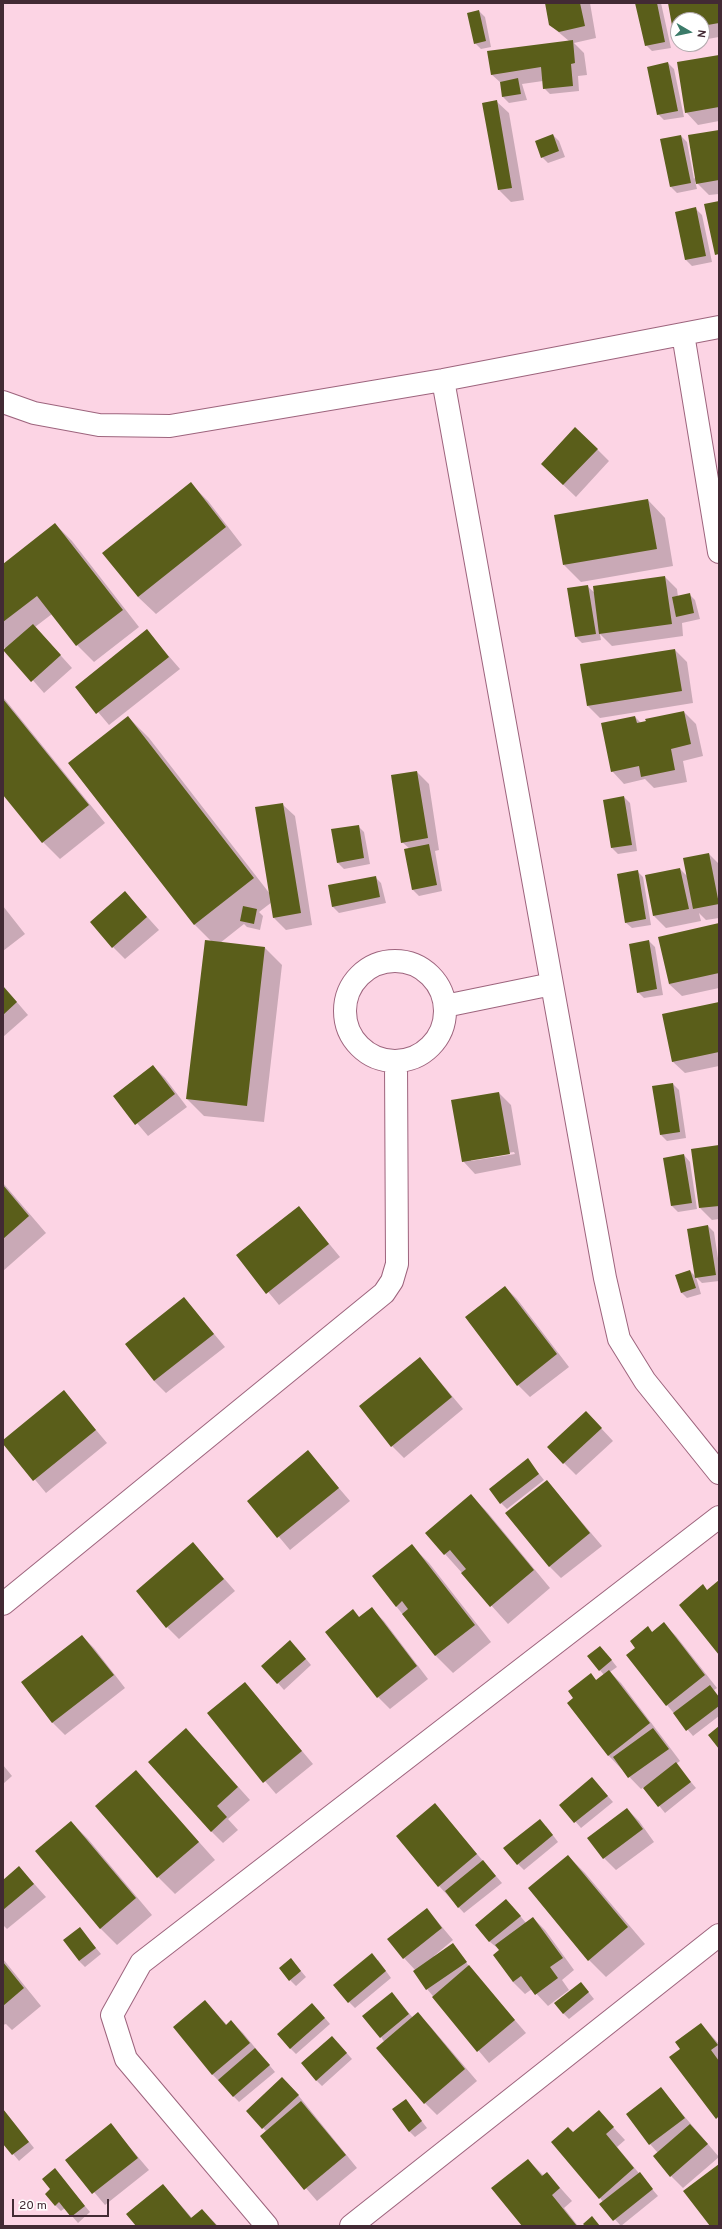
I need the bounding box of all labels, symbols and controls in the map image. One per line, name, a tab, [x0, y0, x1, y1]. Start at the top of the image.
north arrow	[670, 12, 710, 52]
text: N	[693, 29, 708, 39]
scale bar	[14, 2191, 111, 2217]
text: 20 m	[19, 2198, 47, 2214]

